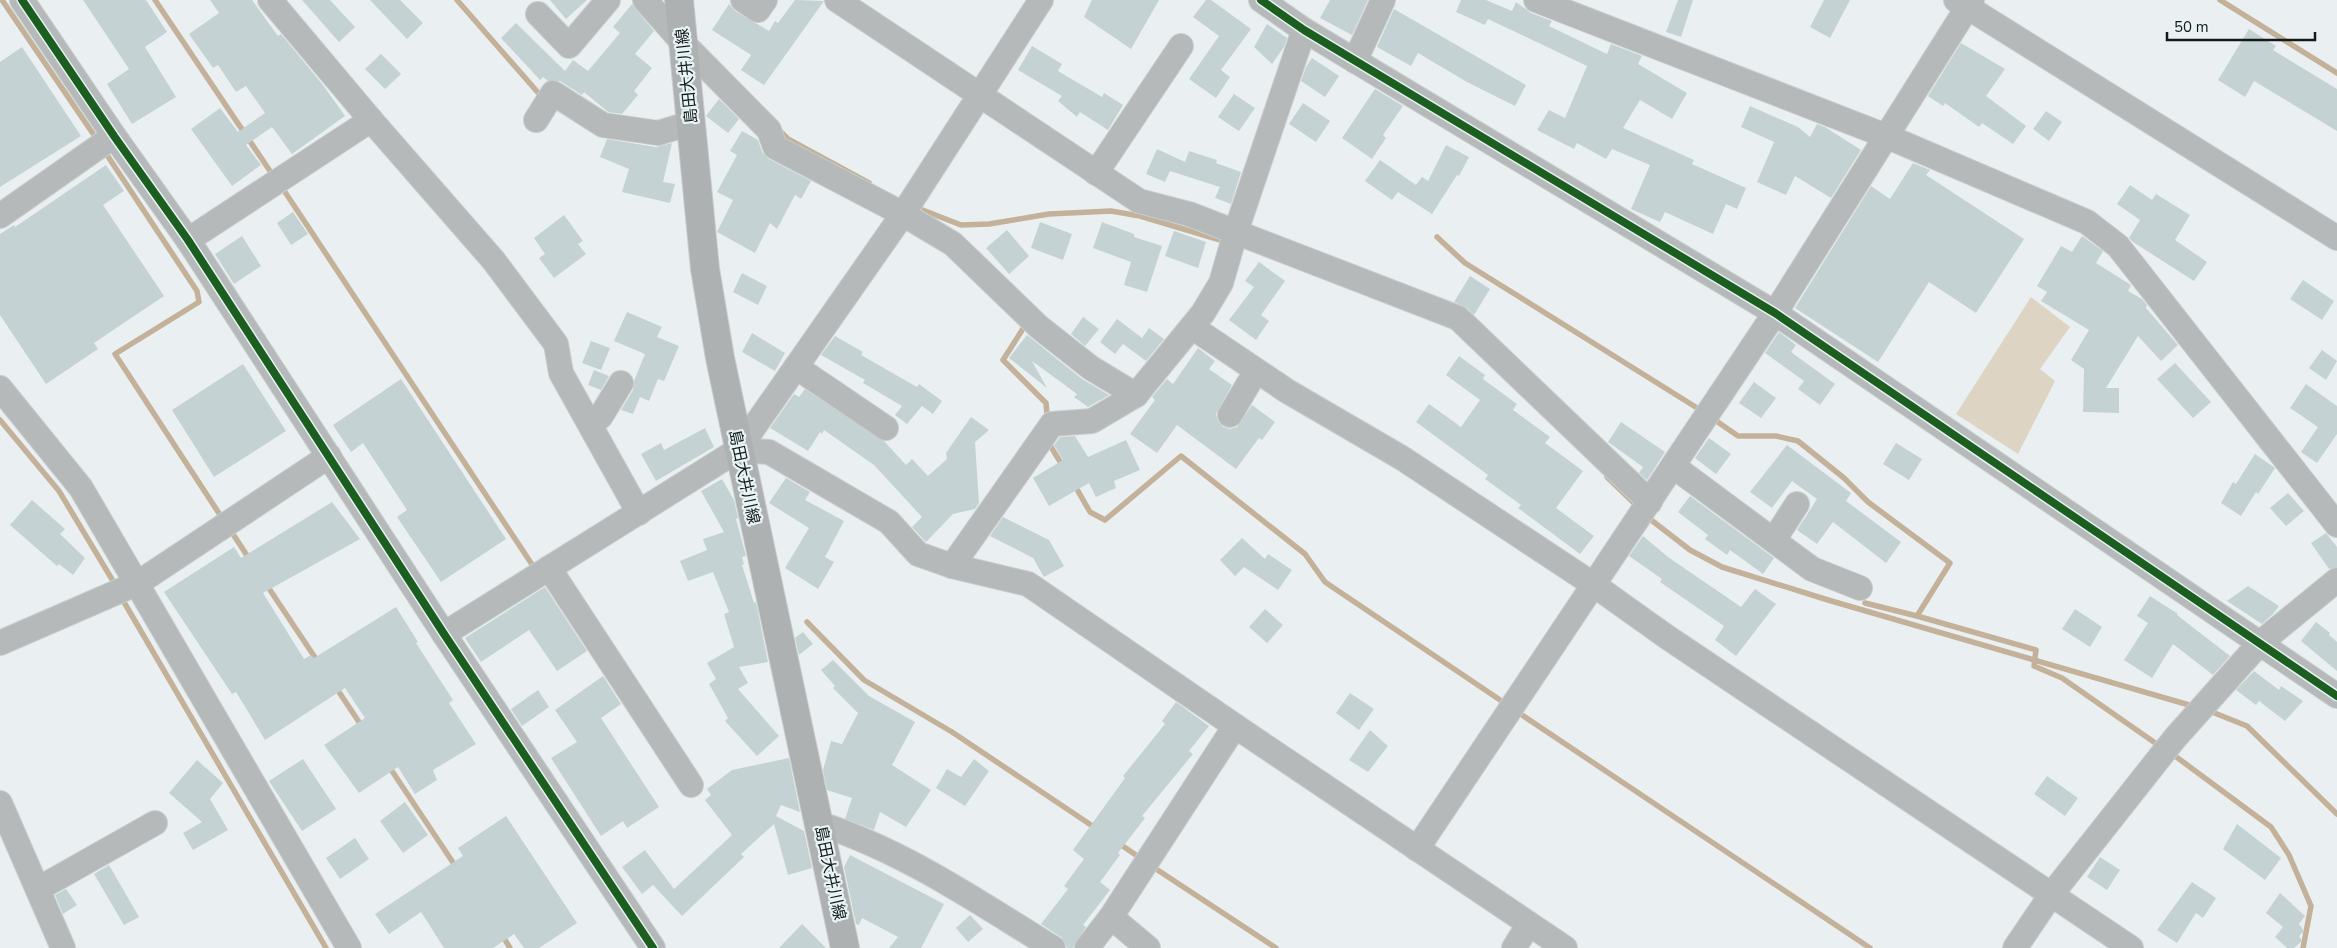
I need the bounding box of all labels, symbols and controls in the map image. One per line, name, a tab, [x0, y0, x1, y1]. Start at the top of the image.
scale bar	[2167, 10, 2314, 42]
text: 50 m	[2174, 17, 2209, 37]
street label: 島田大井川線	[671, 27, 703, 125]
street label: 島田大井川線	[723, 428, 765, 526]
street label: 島田大井川線	[809, 824, 851, 922]

